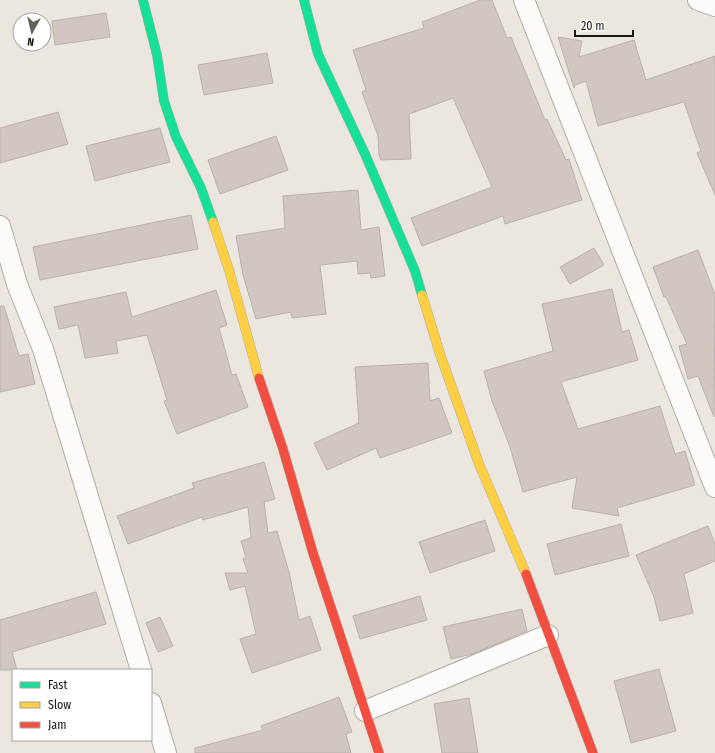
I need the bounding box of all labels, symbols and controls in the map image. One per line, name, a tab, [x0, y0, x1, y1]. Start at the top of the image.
north arrow	[12, 12, 52, 52]
scale bar	[575, 12, 633, 38]
text: 20 m	[581, 19, 605, 33]
text: N	[27, 35, 35, 48]
legend	[12, 669, 152, 741]
text: Fast	[48, 678, 67, 692]
text: Slow	[48, 698, 71, 712]
text: Jam	[48, 718, 66, 732]

